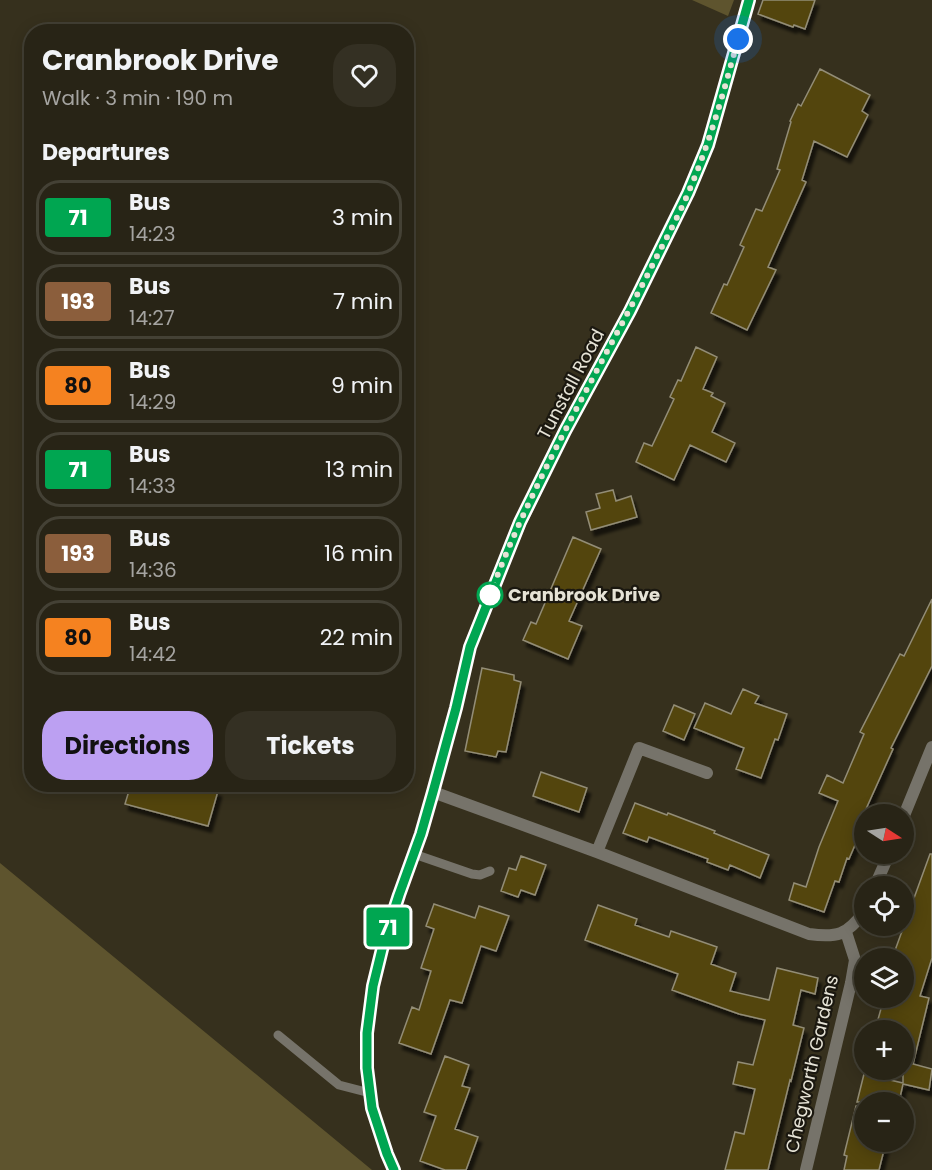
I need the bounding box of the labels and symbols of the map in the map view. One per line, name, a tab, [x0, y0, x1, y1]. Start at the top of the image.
your location	[723, 24, 753, 54]
street label: Tunstall Road	[531, 324, 610, 443]
marker: Cranbrook Drive	[477, 582, 503, 608]
place label: Cranbrook Drive	[508, 582, 660, 607]
north arrow	[854, 804, 914, 864]
line badge: 71	[361, 908, 415, 946]
street label: Chegworth Gardens	[779, 973, 844, 1155]

